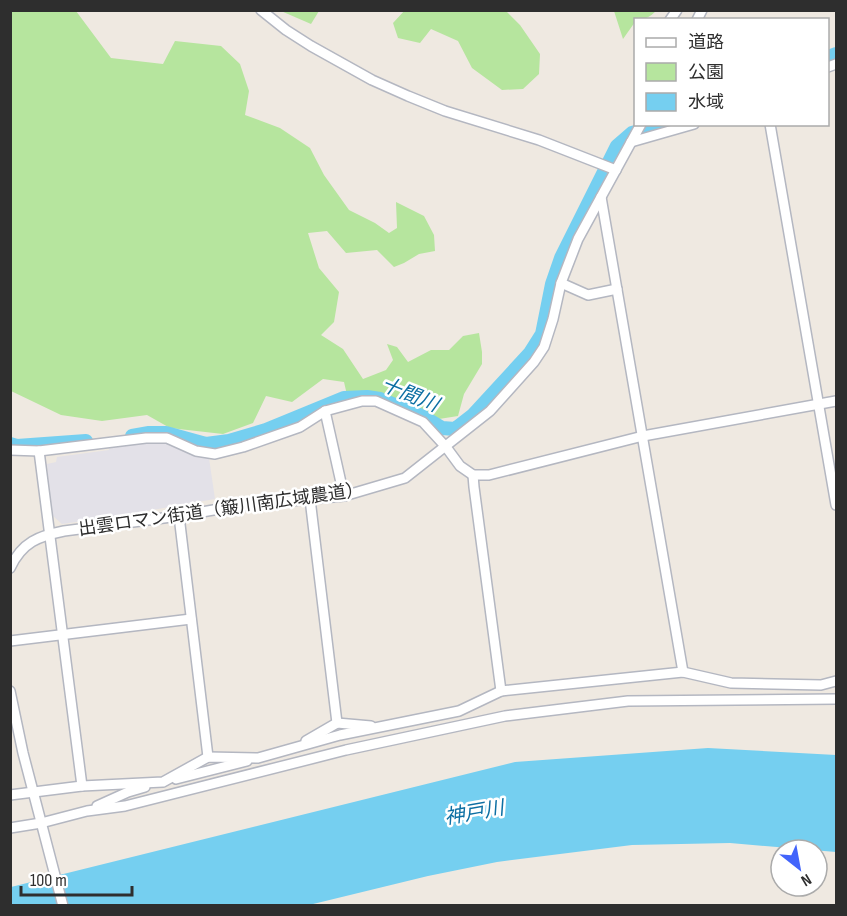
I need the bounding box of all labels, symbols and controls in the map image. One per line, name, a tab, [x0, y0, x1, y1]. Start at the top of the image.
legend	[634, 18, 829, 126]
text: 道路	[688, 32, 724, 53]
text: 公園	[688, 62, 724, 83]
text: 水域	[688, 92, 724, 113]
water label: 十間川	[377, 373, 444, 418]
street label: 出雲ロマン街道（簸川南広域農道）	[77, 479, 365, 540]
water label: 神戸川	[443, 796, 508, 830]
north arrow	[769, 838, 829, 898]
scale bar	[21, 859, 132, 897]
text: N	[797, 869, 815, 890]
text: 100 m	[30, 870, 67, 891]

